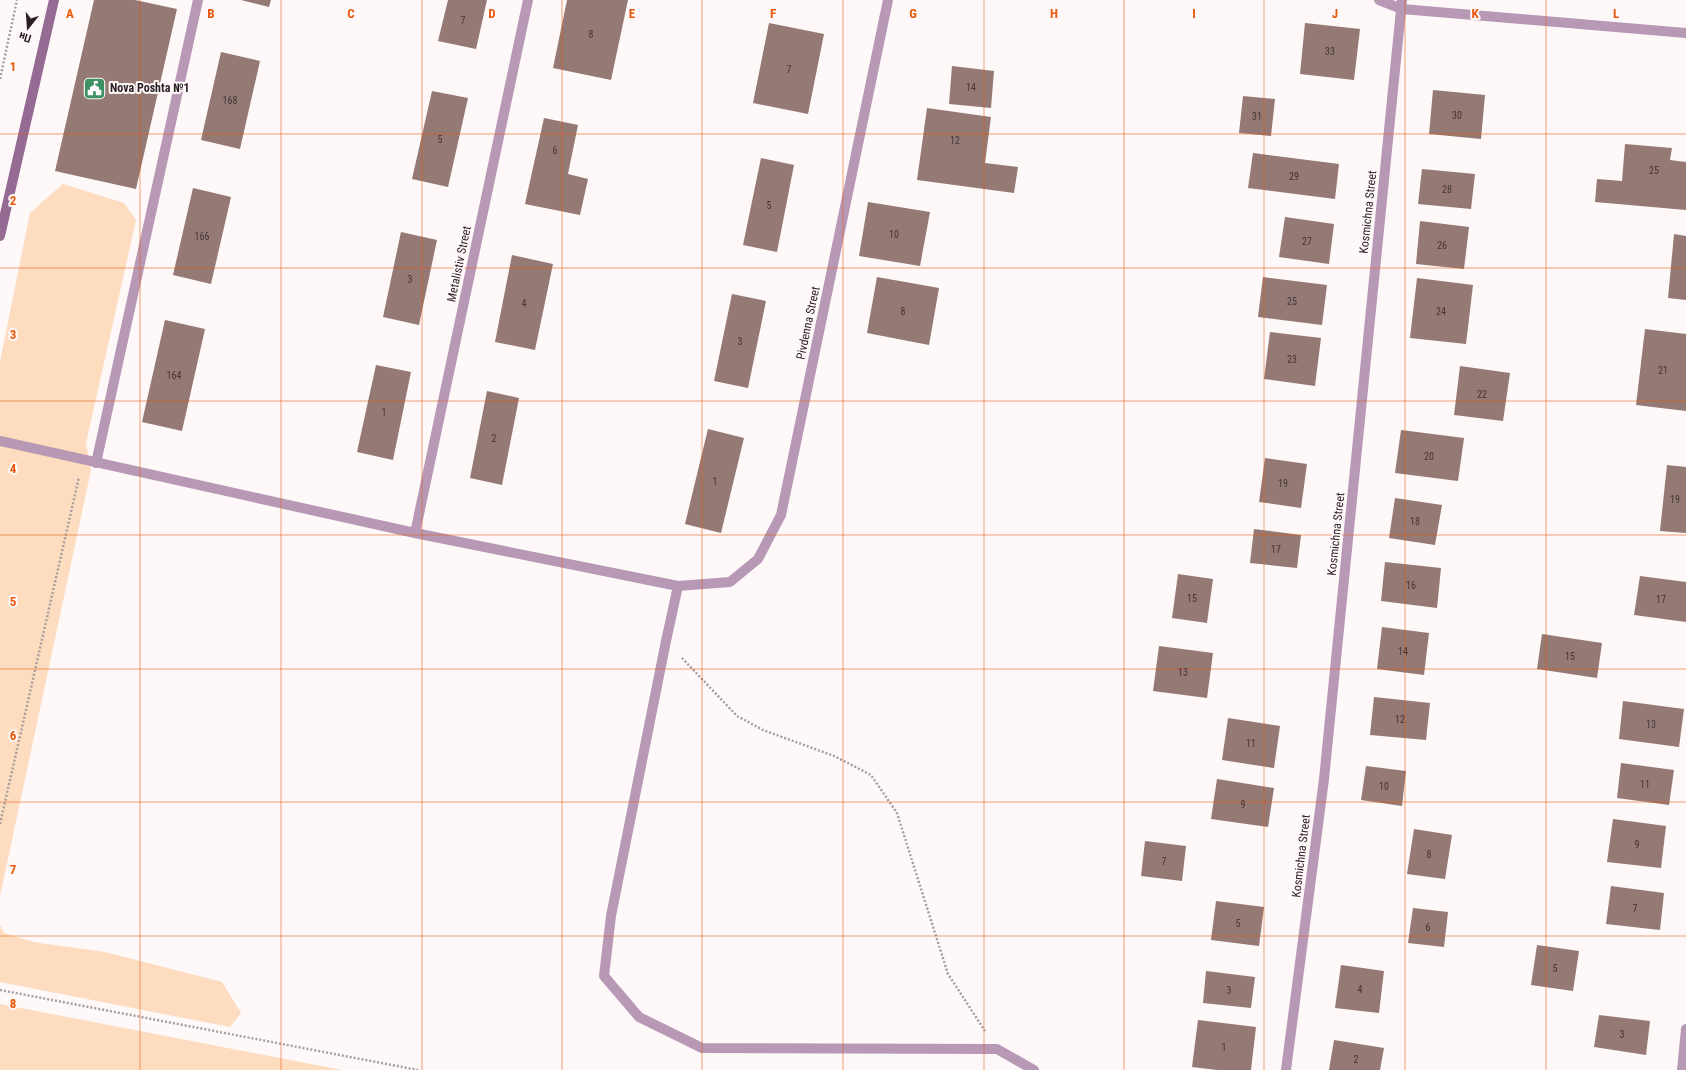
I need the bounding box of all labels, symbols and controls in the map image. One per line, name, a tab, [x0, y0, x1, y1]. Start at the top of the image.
text: A	[66, 6, 74, 21]
text: B	[207, 6, 215, 21]
text: C	[347, 6, 355, 21]
text: D	[488, 6, 496, 21]
text: E	[629, 6, 636, 21]
text: F	[770, 6, 776, 21]
text: G	[909, 6, 917, 21]
text: H	[1050, 6, 1058, 21]
text: I	[1192, 6, 1196, 21]
text: J	[1332, 6, 1338, 21]
text: K	[1471, 6, 1479, 21]
text: L	[1613, 6, 1619, 21]
north arrow	[8, 8, 48, 48]
house number: 7	[461, 15, 466, 26]
text: Пн	[17, 29, 33, 45]
house number: 8	[589, 29, 594, 40]
house number: 33	[1325, 46, 1335, 57]
text: 1	[10, 59, 16, 74]
house number: 7	[787, 64, 792, 75]
public building icon: Nova Poshta №1	[82, 75, 108, 101]
place label: Nova Poshta №1	[110, 81, 190, 95]
house number: 14	[966, 82, 976, 93]
house number: 168	[223, 95, 237, 106]
house number: 30	[1452, 110, 1462, 121]
house number: 31	[1252, 111, 1262, 122]
house number: 5	[438, 134, 443, 145]
house number: 12	[950, 135, 960, 146]
house number: 6	[553, 145, 558, 156]
house number: 25	[1649, 165, 1659, 176]
street label: Kosmichna Street	[1357, 169, 1379, 254]
house number: 29	[1289, 171, 1299, 182]
house number: 28	[1442, 184, 1452, 195]
text: 2	[10, 193, 17, 208]
house number: 5	[767, 200, 772, 211]
street label: Metalistiv Street	[444, 224, 474, 303]
house number: 10	[889, 229, 899, 240]
house number: 166	[195, 231, 209, 242]
house number: 27	[1302, 236, 1312, 247]
house number: 26	[1437, 240, 1447, 251]
house number: 3	[408, 274, 413, 285]
street label: Pivdenna Street	[793, 285, 823, 361]
house number: 25	[1287, 296, 1297, 307]
house number: 4	[522, 298, 527, 309]
house number: 8	[901, 306, 906, 317]
house number: 24	[1436, 306, 1446, 317]
text: 3	[10, 327, 16, 342]
house number: 3	[738, 336, 743, 347]
house number: 23	[1287, 354, 1297, 365]
house number: 21	[1658, 365, 1668, 376]
house number: 164	[167, 370, 181, 381]
house number: 22	[1477, 389, 1487, 400]
house number: 1	[382, 407, 386, 418]
house number: 2	[492, 433, 497, 444]
house number: 20	[1424, 451, 1434, 462]
text: 4	[10, 461, 17, 476]
house number: 1	[713, 476, 717, 487]
house number: 19	[1278, 478, 1288, 489]
street label: Kosmichna Street	[1325, 491, 1347, 576]
house number: 19	[1670, 494, 1680, 505]
house number: 18	[1410, 516, 1420, 527]
house number: 17	[1271, 544, 1281, 555]
house number: 16	[1406, 580, 1416, 591]
house number: 15	[1187, 593, 1197, 604]
text: 5	[10, 594, 17, 609]
house number: 17	[1656, 594, 1666, 605]
house number: 14	[1398, 646, 1408, 657]
house number: 15	[1565, 651, 1575, 662]
house number: 13	[1178, 667, 1188, 678]
house number: 12	[1395, 714, 1405, 725]
house number: 13	[1646, 719, 1656, 730]
text: 6	[10, 728, 17, 743]
house number: 11	[1246, 738, 1256, 749]
house number: 11	[1640, 779, 1650, 790]
house number: 10	[1379, 781, 1389, 792]
house number: 9	[1241, 799, 1246, 810]
street label: Kosmichna Street	[1289, 813, 1313, 898]
house number: 9	[1635, 839, 1640, 850]
house number: 8	[1427, 849, 1432, 860]
house number: 7	[1162, 856, 1167, 867]
text: 7	[10, 862, 17, 877]
house number: 7	[1633, 903, 1638, 914]
house number: 5	[1236, 918, 1241, 929]
house number: 6	[1426, 922, 1431, 933]
house number: 5	[1553, 963, 1558, 974]
house number: 4	[1358, 984, 1363, 995]
house number: 3	[1227, 985, 1232, 996]
text: 8	[10, 996, 16, 1011]
house number: 3	[1620, 1029, 1625, 1040]
house number: 1	[1222, 1042, 1226, 1053]
house number: 2	[1354, 1054, 1359, 1065]

